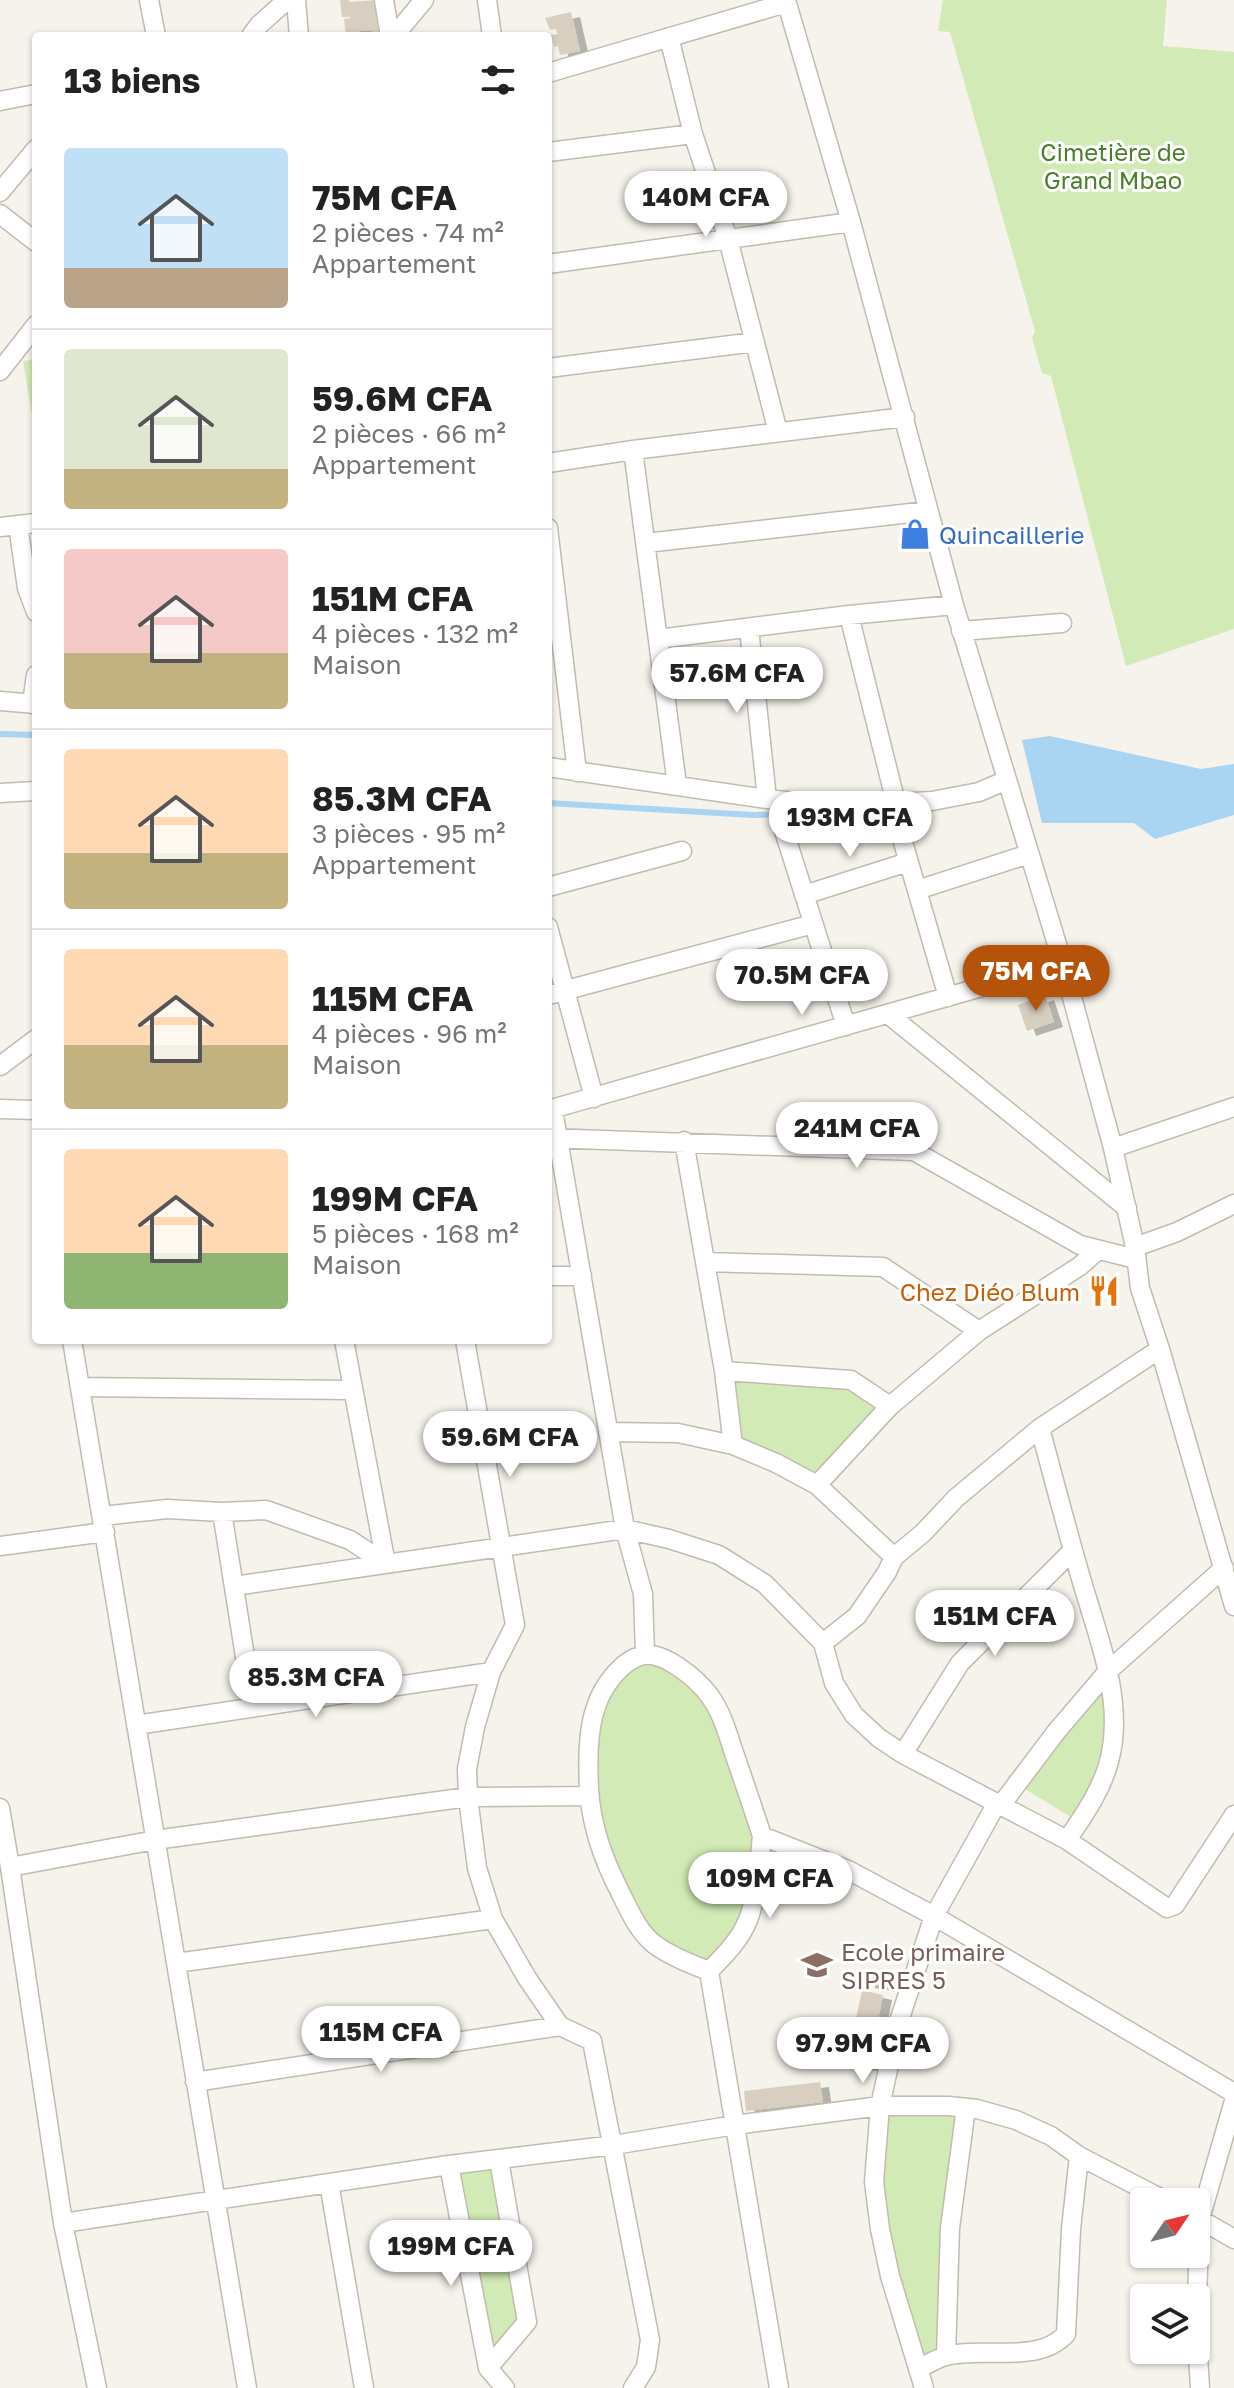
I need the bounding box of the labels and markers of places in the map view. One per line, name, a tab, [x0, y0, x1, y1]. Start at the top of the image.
pin: 140M CFA	[623, 171, 789, 239]
shop icon: Quincaillerie	[898, 517, 932, 551]
place label: Quincaillerie	[939, 520, 1084, 549]
pin: 57.6M CFA	[645, 647, 829, 715]
pin: 193M CFA	[767, 791, 933, 859]
pin: 75M CFA	[962, 945, 1110, 1013]
pin: 70.5M CFA	[710, 949, 894, 1017]
pin: 241M CFA	[774, 1102, 940, 1170]
restaurant icon: Chez Diéo Blum	[1087, 1274, 1121, 1308]
place label: Chez Diéo Blum	[900, 1277, 1080, 1306]
pin: 59.6M CFA	[418, 1411, 602, 1479]
pin: 151M CFA	[912, 1590, 1078, 1658]
pin: 85.3M CFA	[224, 1651, 408, 1719]
pin: 109M CFA	[687, 1852, 853, 1920]
place label: Ecole primaire SIPRES 5	[841, 1937, 1005, 1994]
school or university icon: Ecole primaire SIPRES 5	[800, 1948, 834, 1982]
pin: 115M CFA	[298, 2006, 464, 2074]
pin: 97.9M CFA	[771, 2017, 955, 2085]
pin: 199M CFA	[368, 2220, 534, 2288]

